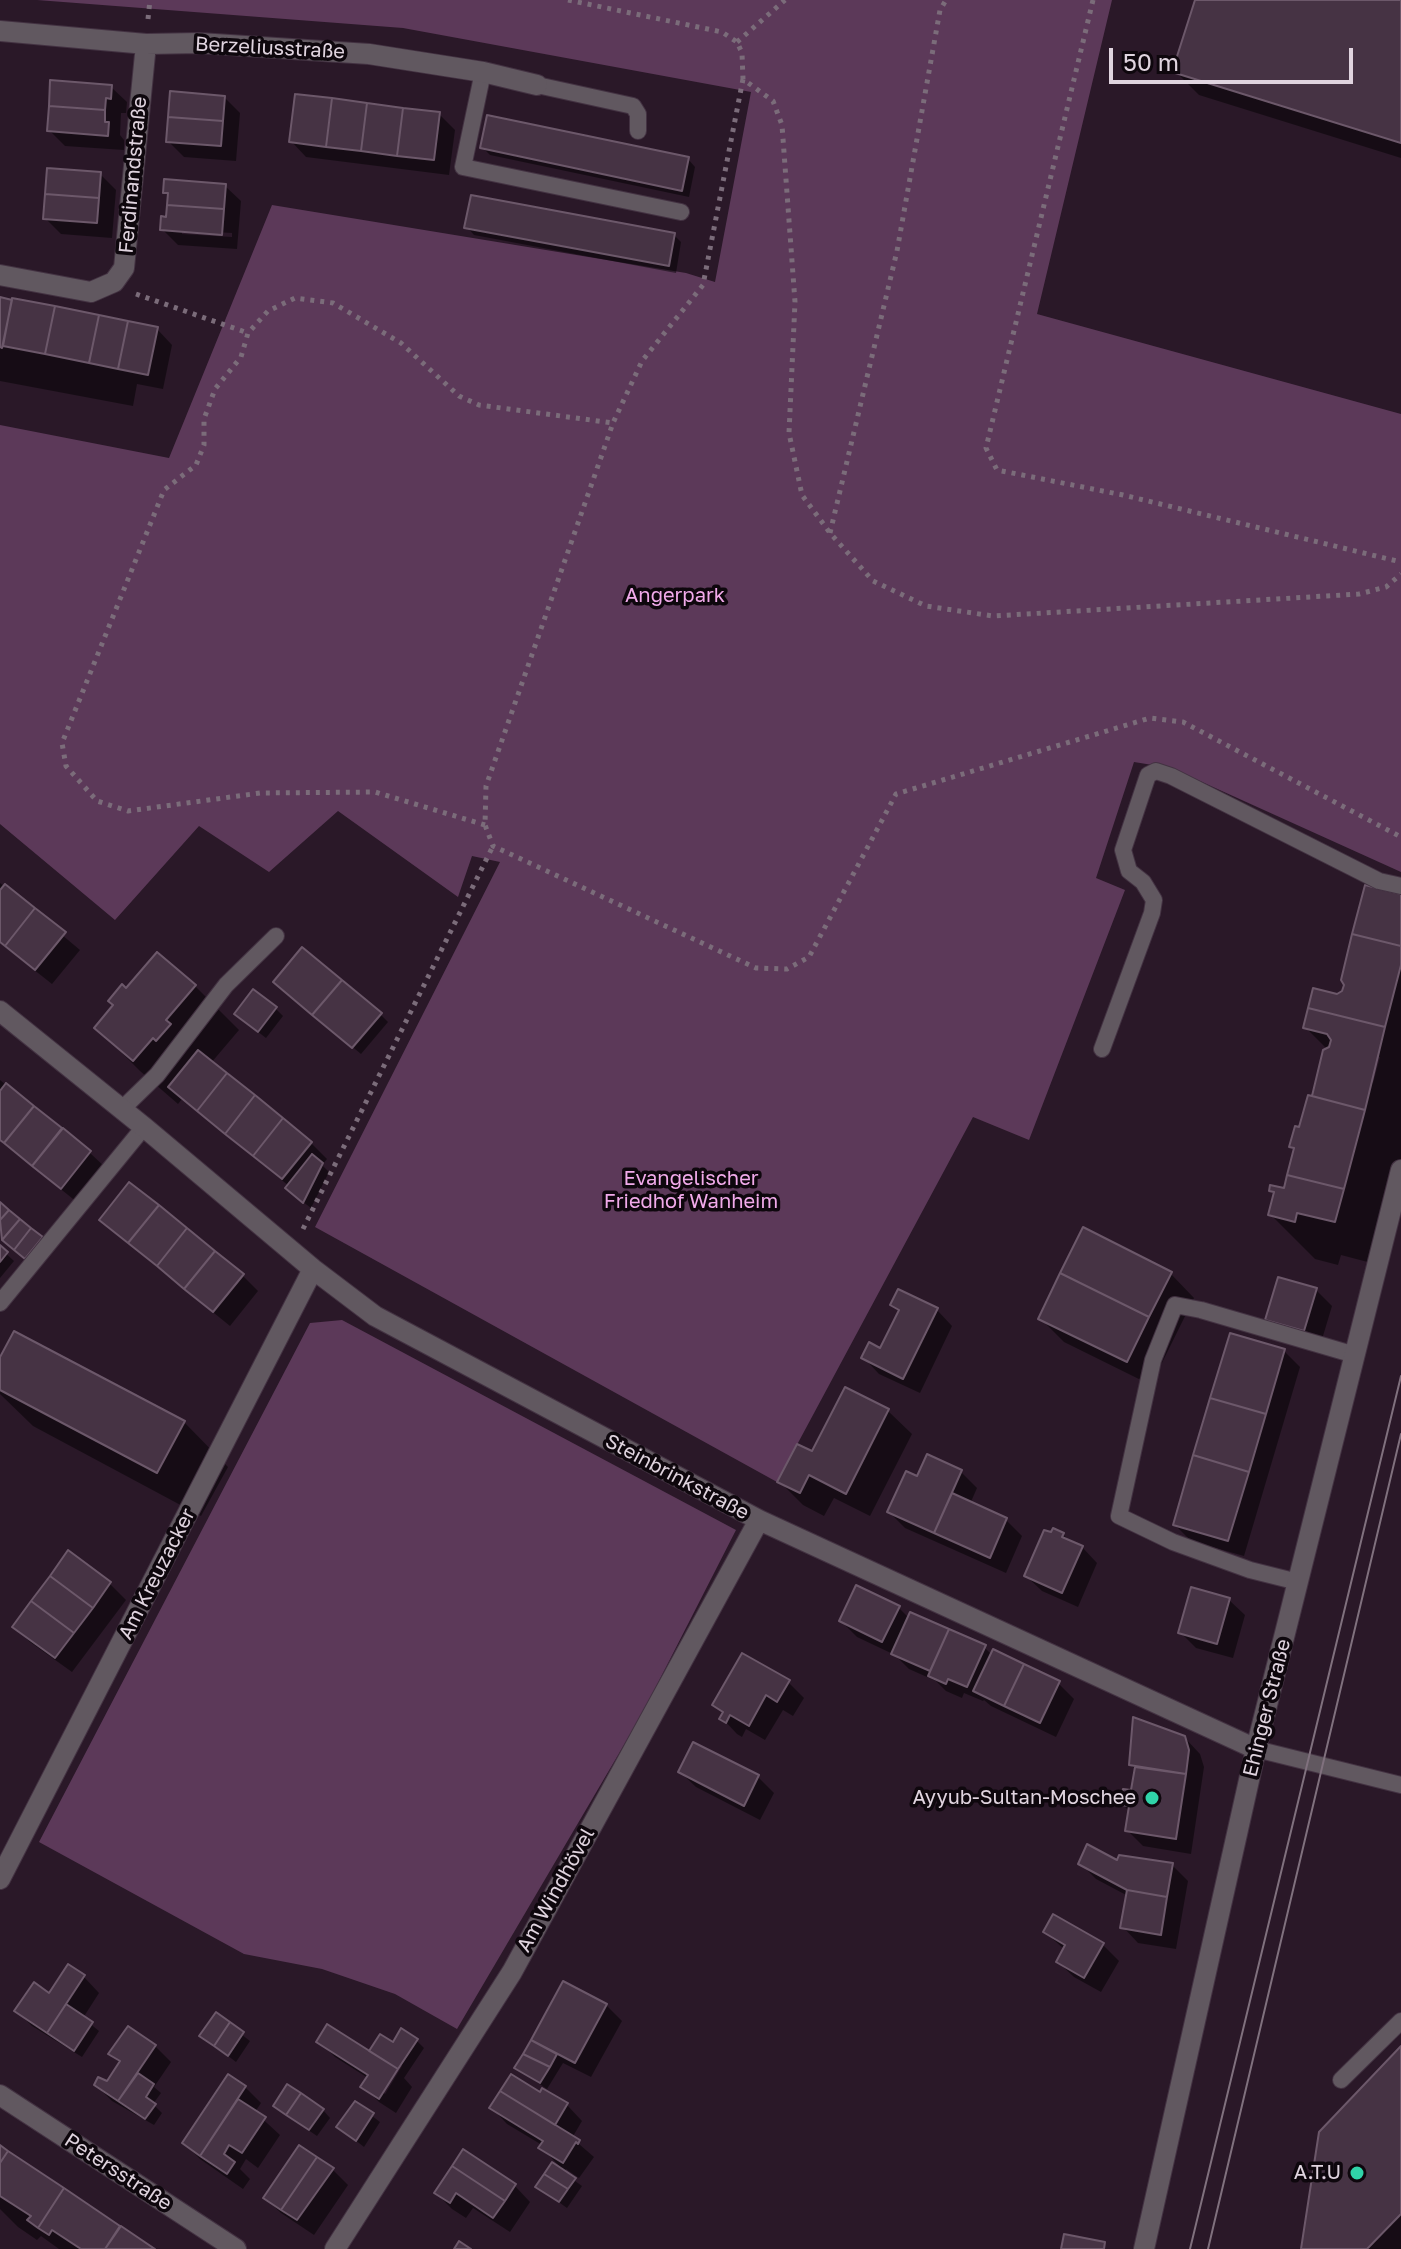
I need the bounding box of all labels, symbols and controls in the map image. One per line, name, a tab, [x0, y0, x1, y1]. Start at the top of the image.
street label: Berzeliusstraße	[194, 32, 346, 64]
scale bar	[1113, 32, 1357, 82]
text: 50 m	[1123, 47, 1179, 76]
street label: Ferdinandstraße	[114, 96, 152, 254]
park label: Angerpark	[625, 584, 725, 608]
park label: Evangelischer Friedhof Wanheim	[604, 1167, 778, 1214]
street label: Steinbrinkstraße	[601, 1429, 753, 1525]
street label: Am Kreuzacker	[114, 1504, 200, 1644]
street label: Ehinger Straße	[1238, 1637, 1296, 1779]
place label: Ayyub-Sultan-Moschee	[913, 1786, 1136, 1810]
marker: Ayyub-Sultan-Moschee	[1143, 1789, 1161, 1807]
street label: Am Windhövel	[512, 1824, 600, 1956]
street label: Petersstraße	[60, 2128, 176, 2216]
place label: A.T.U	[1294, 2161, 1341, 2185]
marker: A.T.U	[1348, 2164, 1366, 2182]

